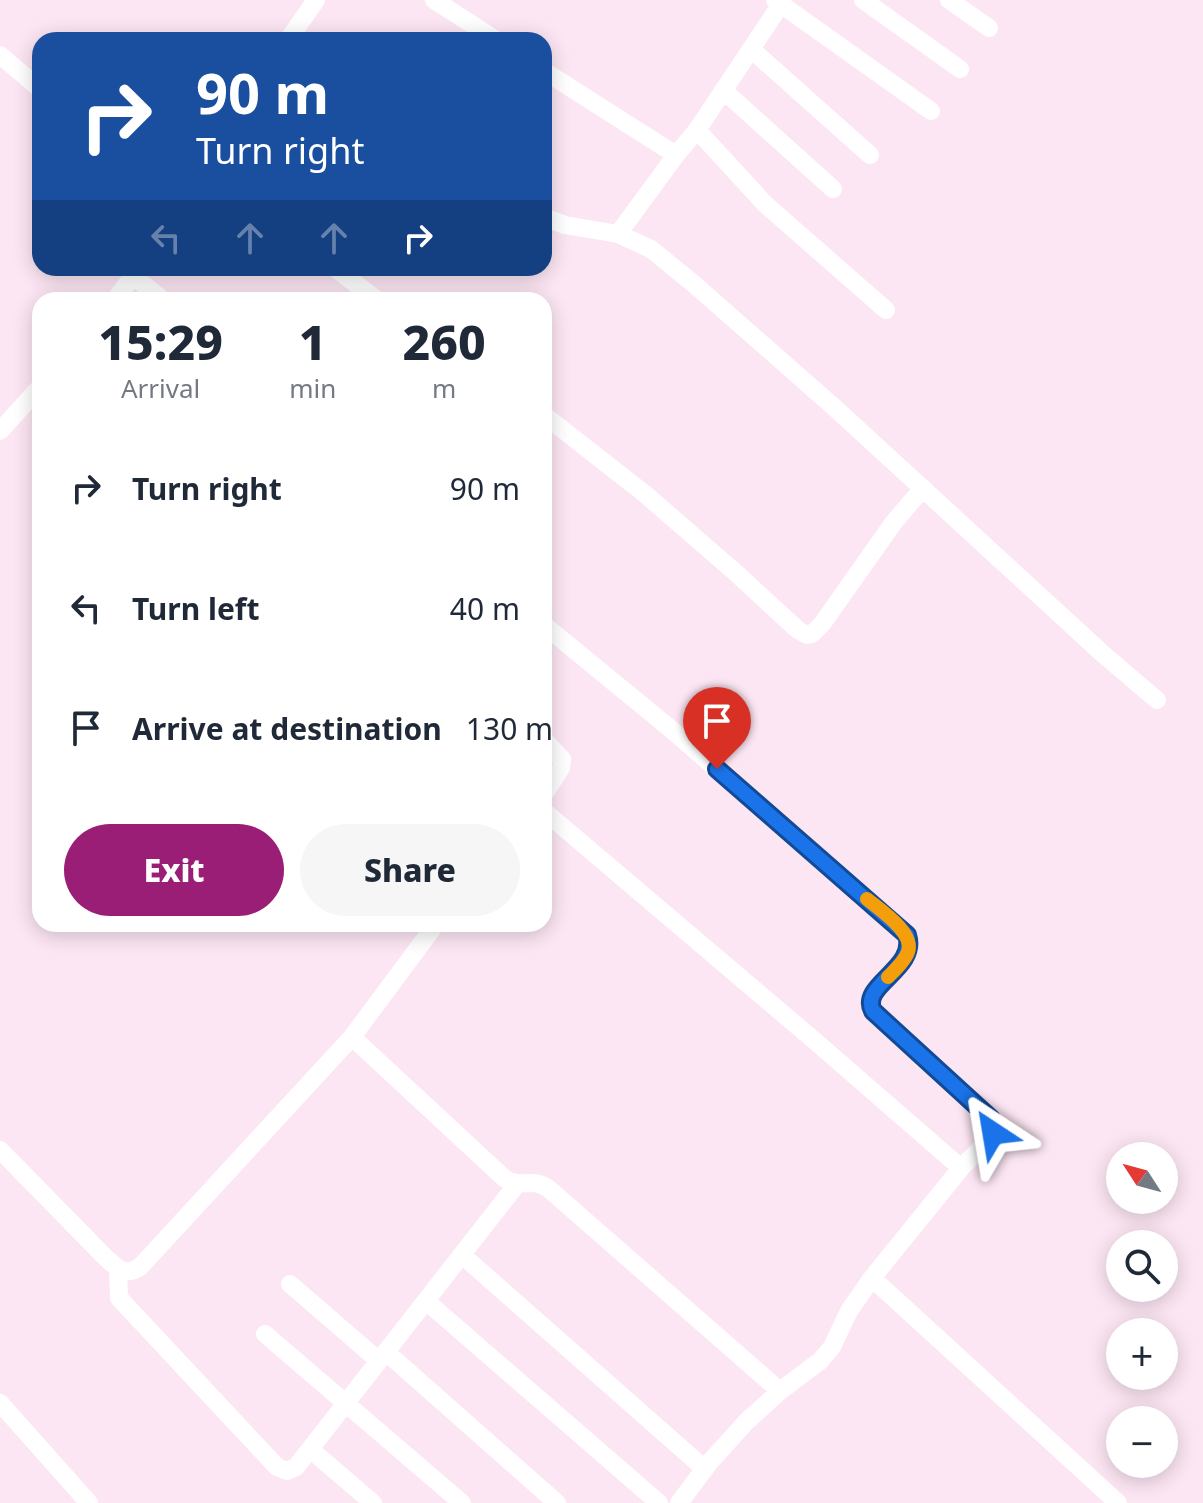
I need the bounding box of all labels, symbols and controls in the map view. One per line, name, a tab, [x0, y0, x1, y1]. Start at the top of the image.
text: 90 m	[196, 54, 329, 130]
icon: right	[64, 64, 168, 168]
text: Turn right	[196, 126, 364, 175]
icon: left	[144, 216, 188, 260]
icon: ahead	[228, 216, 272, 260]
icon: ahead	[312, 216, 356, 260]
icon: right	[396, 216, 440, 260]
text: 15:29	[98, 309, 223, 374]
text: 1	[299, 309, 327, 374]
text: 260	[403, 309, 486, 374]
text: Arrival	[121, 370, 200, 406]
text: min	[289, 370, 336, 406]
text: m	[432, 370, 456, 406]
icon: right	[64, 466, 108, 510]
text: Turn right	[132, 468, 282, 509]
text: 90 m	[450, 468, 520, 509]
icon: left	[64, 586, 108, 630]
text: Turn left	[132, 588, 260, 629]
text: 40 m	[450, 588, 520, 629]
pin	[683, 687, 751, 769]
icon: arrive	[695, 699, 739, 743]
icon: arrive	[64, 706, 108, 750]
text: Arrive at destination	[132, 708, 442, 749]
text: 130 m	[466, 708, 553, 749]
button: Exit	[64, 824, 284, 916]
button: Share	[300, 824, 520, 916]
position arrow	[951, 1091, 1035, 1175]
north arrow	[1106, 1142, 1178, 1214]
map controls	[1106, 1142, 1178, 1478]
button: search	[1106, 1230, 1178, 1302]
button: +	[1106, 1318, 1178, 1390]
button: −	[1106, 1406, 1178, 1478]

